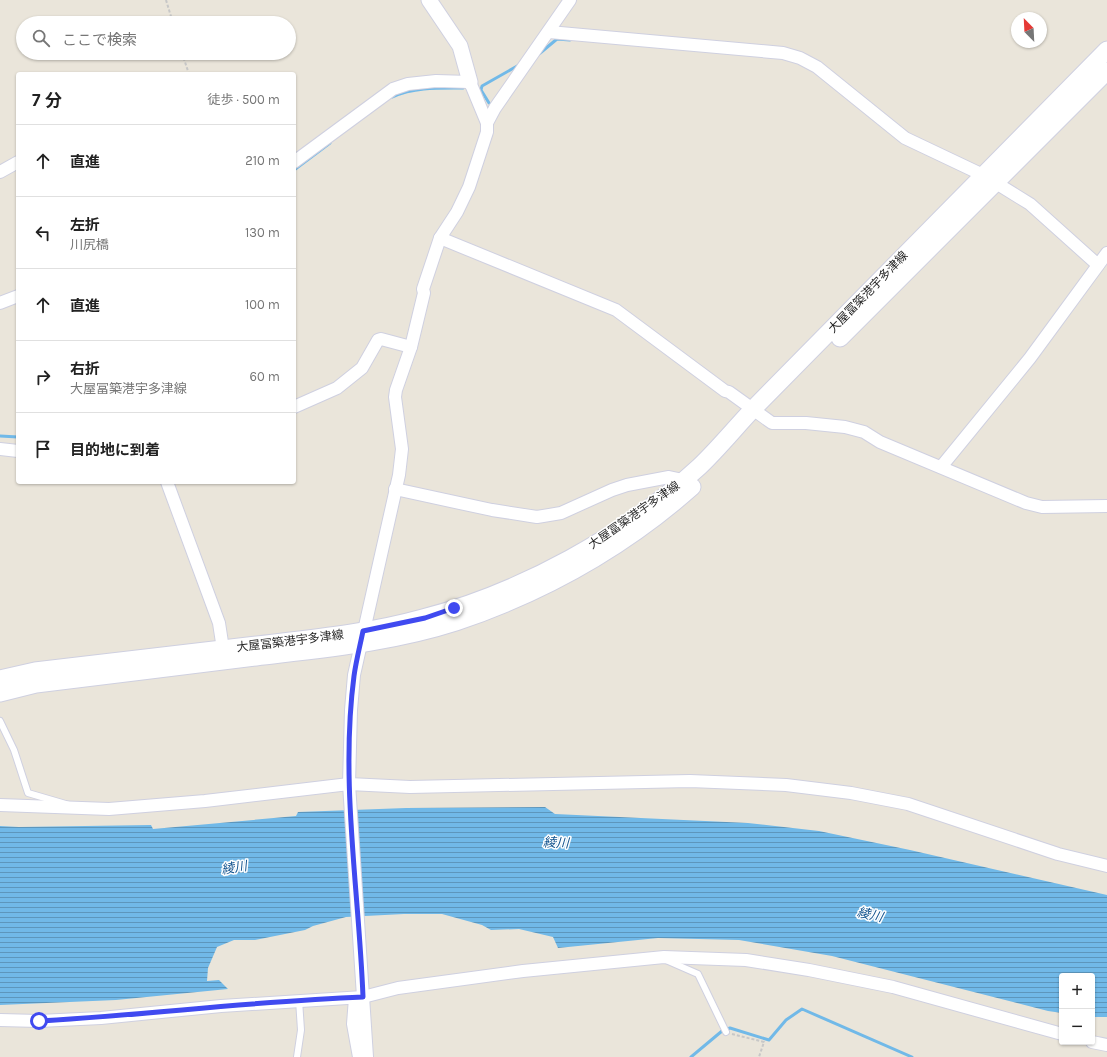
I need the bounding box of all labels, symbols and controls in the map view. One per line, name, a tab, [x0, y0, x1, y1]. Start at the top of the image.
north arrow	[1011, 12, 1047, 48]
search box	[16, 16, 296, 60]
icon: search	[30, 27, 52, 49]
text: ここで検索	[62, 31, 137, 49]
text: 7 分	[32, 90, 62, 110]
text: 徒歩 · 500 m	[207, 92, 280, 107]
icon: ahead	[32, 150, 54, 172]
text: 直進	[70, 153, 100, 171]
text: 210 m	[245, 153, 280, 168]
text: 左折	[70, 216, 100, 234]
icon: left	[32, 222, 54, 244]
text: 130 m	[245, 225, 280, 240]
text: 川尻橋	[70, 237, 109, 252]
street label: 大屋冨築港宇多津線	[825, 248, 911, 336]
icon: ahead	[32, 294, 54, 316]
text: 直進	[70, 297, 100, 315]
text: 100 m	[245, 297, 280, 312]
text: 右折	[70, 360, 100, 378]
icon: right	[32, 366, 54, 388]
text: 60 m	[250, 369, 280, 384]
text: 大屋冨築港宇多津線	[70, 381, 187, 396]
icon: arrive	[32, 438, 54, 460]
text: 目的地に到着	[70, 441, 160, 459]
street label: 大屋冨築港宇多津線	[586, 478, 682, 552]
route end	[445, 599, 463, 617]
street label: 大屋冨築港宇多津線	[236, 627, 344, 655]
water label: 綾川	[543, 835, 571, 851]
water label: 綾川	[220, 858, 250, 877]
water label: 綾川	[856, 904, 886, 925]
map controls	[1059, 973, 1095, 1045]
button: +	[1059, 973, 1095, 1009]
button: −	[1059, 1009, 1095, 1045]
route start	[30, 1012, 48, 1030]

